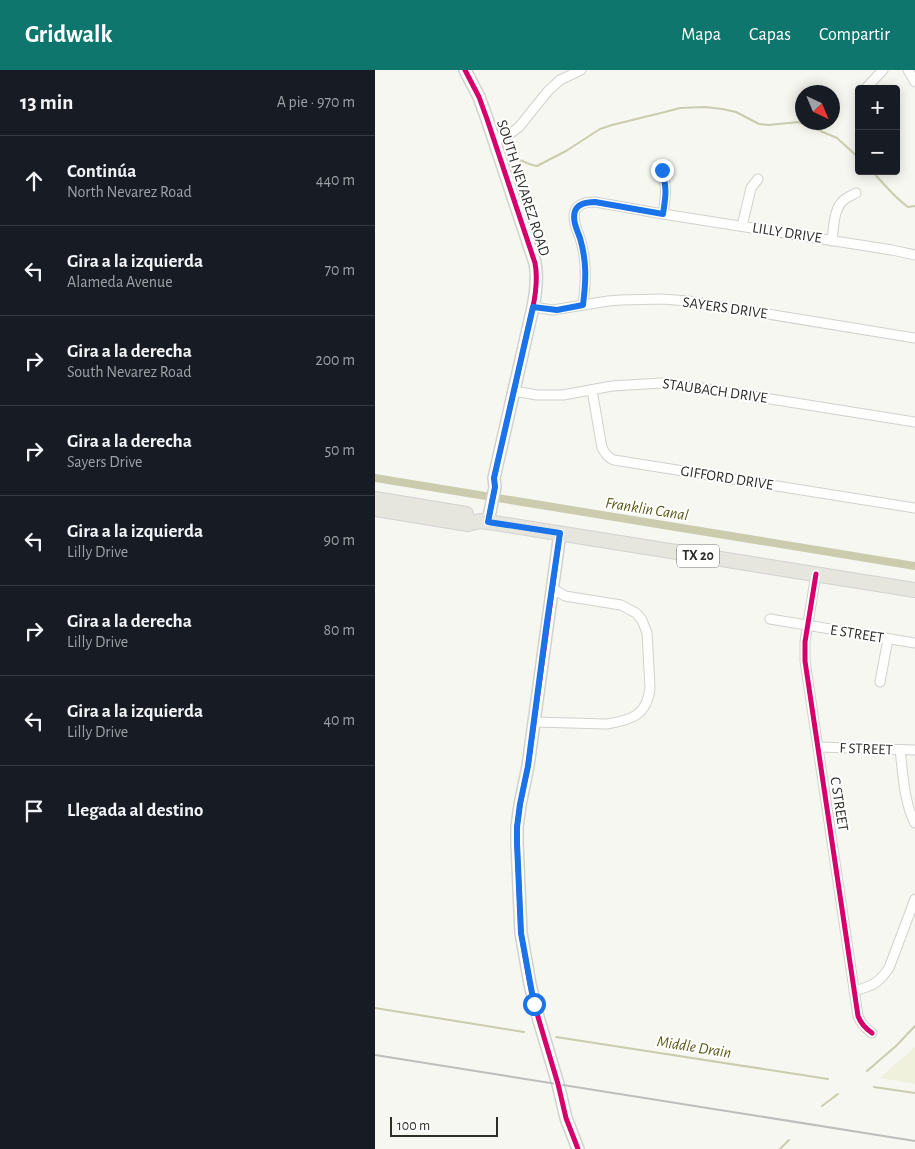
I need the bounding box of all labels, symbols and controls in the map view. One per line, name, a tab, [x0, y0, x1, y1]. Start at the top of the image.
text: Gridwalk	[25, 23, 112, 47]
text: Mapa	[681, 26, 721, 44]
text: Capas	[749, 26, 791, 44]
text: Compartir	[819, 26, 890, 44]
north arrow	[795, 85, 840, 130]
map controls	[855, 85, 900, 175]
button: +	[855, 85, 900, 130]
text: 13 min	[20, 92, 73, 113]
text: A pie · 970 m	[277, 94, 355, 110]
street label: SOUTH NEVAREZ ROAD	[494, 118, 552, 258]
button: −	[855, 130, 900, 175]
route end	[651, 159, 674, 182]
text: Continúa	[67, 162, 136, 181]
icon: ahead	[20, 167, 48, 195]
text: 440 m	[316, 172, 355, 188]
text: North Nevarez Road	[67, 184, 192, 200]
street label: LILLY DRIVE	[751, 220, 823, 246]
text: Gira a la izquierda	[67, 252, 203, 271]
icon: left	[20, 257, 48, 285]
text: 70 m	[324, 262, 355, 278]
text: Alameda Avenue	[67, 274, 173, 290]
street label: SAYERS DRIVE	[682, 295, 768, 321]
text: Gira a la derecha	[67, 342, 192, 361]
icon: right	[20, 347, 48, 375]
text: 200 m	[315, 352, 355, 368]
text: South Nevarez Road	[67, 364, 192, 380]
street label: STAUBACH DRIVE	[662, 376, 768, 406]
text: Gira a la derecha	[67, 432, 192, 451]
icon: right	[20, 437, 48, 465]
text: 50 m	[324, 442, 355, 458]
text: Sayers Drive	[67, 454, 142, 470]
street label: GIFFORD DRIVE	[680, 463, 774, 493]
water label: Franklin Canal	[604, 495, 690, 523]
text: Gira a la izquierda	[67, 522, 203, 541]
icon: left	[20, 527, 48, 555]
text: 90 m	[324, 532, 355, 548]
text: Lilly Drive	[67, 544, 128, 560]
road number: TX 20	[677, 544, 719, 568]
text: Gira a la derecha	[67, 612, 192, 631]
icon: right	[20, 617, 48, 645]
text: 80 m	[324, 622, 355, 638]
street label: E STREET	[829, 622, 885, 646]
text: Lilly Drive	[67, 634, 128, 650]
text: Gira a la izquierda	[67, 702, 203, 721]
icon: left	[20, 707, 48, 735]
text: 40 m	[323, 712, 355, 728]
text: Lilly Drive	[67, 724, 128, 740]
street label: F STREET	[839, 741, 894, 757]
street label: C STREET	[827, 776, 851, 833]
icon: arrive	[20, 797, 48, 825]
text: Llegada al destino	[67, 801, 204, 820]
route start	[523, 993, 546, 1016]
water label: Middle Drain	[656, 1033, 732, 1061]
scale bar	[390, 1114, 497, 1137]
text: 100 m	[397, 1119, 430, 1133]

